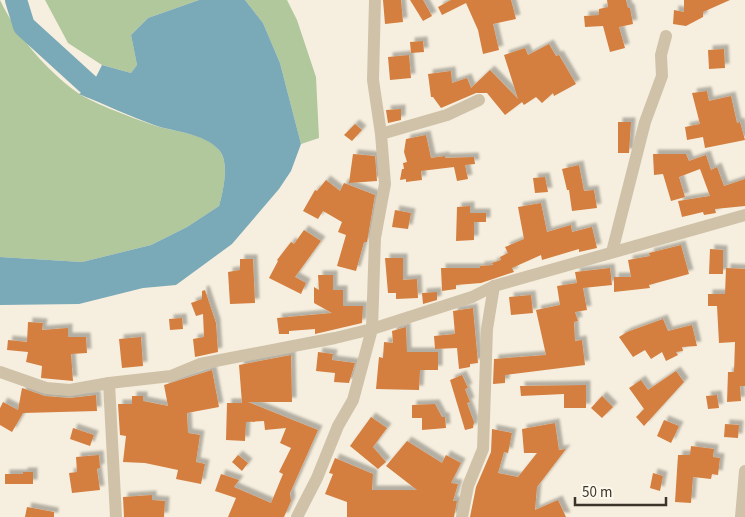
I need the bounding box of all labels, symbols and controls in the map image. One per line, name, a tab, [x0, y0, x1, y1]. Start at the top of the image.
scale bar	[575, 474, 666, 506]
text: 50 m	[582, 482, 612, 503]

